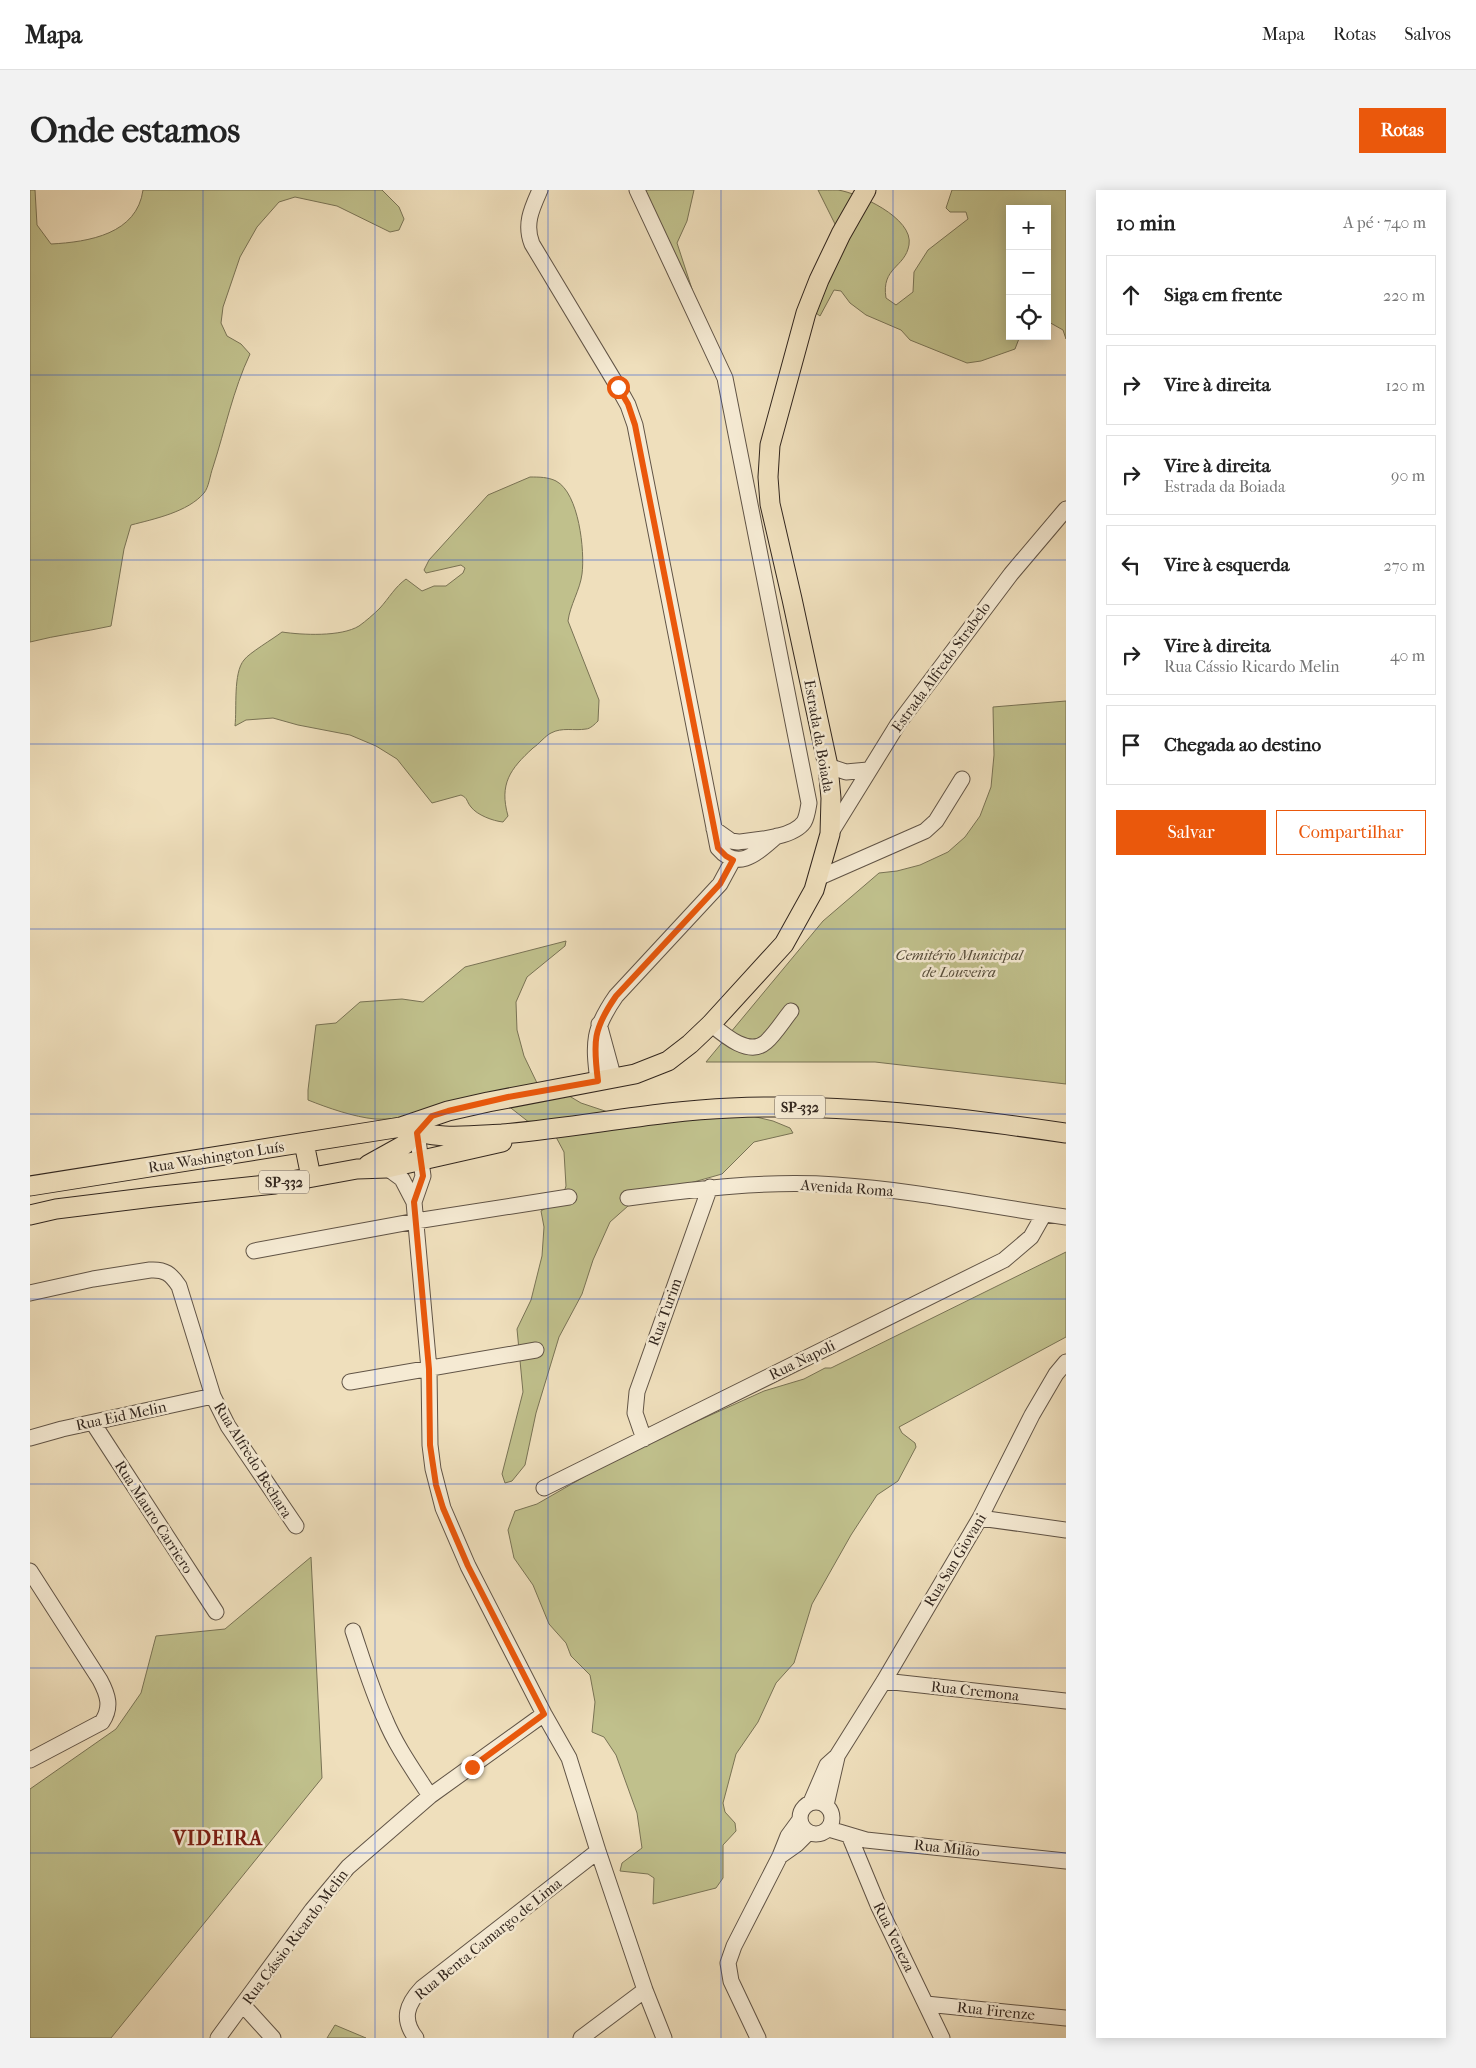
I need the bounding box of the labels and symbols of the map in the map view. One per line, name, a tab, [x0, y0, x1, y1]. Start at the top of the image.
route start	[607, 376, 630, 399]
street label: Estrada Alfredo Strabelo	[888, 598, 994, 736]
street label: Estrada da Boiada	[800, 678, 838, 795]
park label: Cemitério Municipal de Louveira	[896, 946, 1025, 981]
road number: SP-332	[775, 1096, 825, 1119]
street label: Rua Washington Luís	[147, 1137, 286, 1177]
road number: SP-332	[259, 1170, 309, 1194]
street label: Avenida Roma	[799, 1176, 895, 1200]
street label: Rua Turim	[644, 1275, 686, 1348]
street label: Rua Napoli	[766, 1336, 839, 1384]
street label: Rua Eid Melin	[74, 1398, 168, 1434]
street label: Rua Alfredo Bechara	[210, 1399, 296, 1522]
street label: Rua Mauro Carriero	[111, 1457, 197, 1577]
street label: Rua San Giovani	[920, 1510, 990, 1610]
street label: Rua Cremona	[930, 1677, 1021, 1705]
route end	[461, 1756, 484, 1779]
district label: VIDEIRA	[172, 1827, 263, 1850]
street label: Rua Milão	[913, 1836, 981, 1860]
street label: Rua Cássio Ricardo Melin	[238, 1866, 352, 2008]
street label: Rua Benta Camargo de Lima	[411, 1874, 566, 2004]
street label: Rua Veneza	[869, 1899, 919, 1976]
street label: Rua Firenze	[956, 1998, 1036, 2024]

